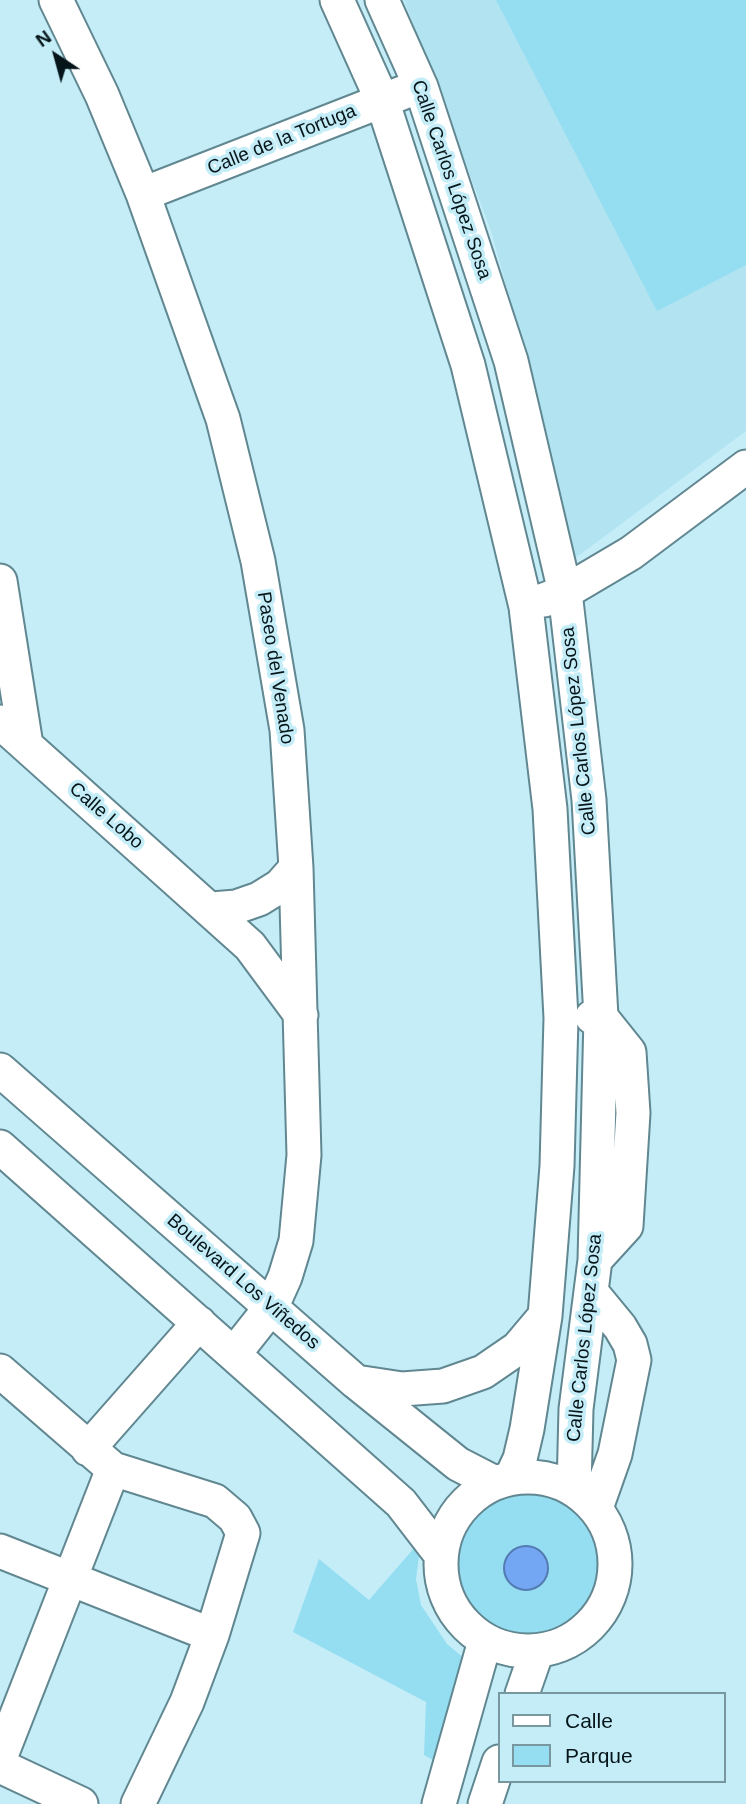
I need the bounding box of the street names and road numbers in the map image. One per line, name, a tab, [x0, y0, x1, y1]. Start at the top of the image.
street label: Calle Carlos López Sosa	[406, 77, 496, 283]
street label: Calle de la Tortuga	[204, 100, 360, 180]
street label: Paseo del Venado	[252, 590, 298, 746]
street label: Calle Carlos López Sosa	[557, 626, 601, 836]
street label: Calle Lobo	[64, 778, 148, 854]
street label: Boulevard Los Viñedos	[162, 1209, 324, 1355]
street label: Calle Carlos López Sosa	[563, 1233, 607, 1443]

